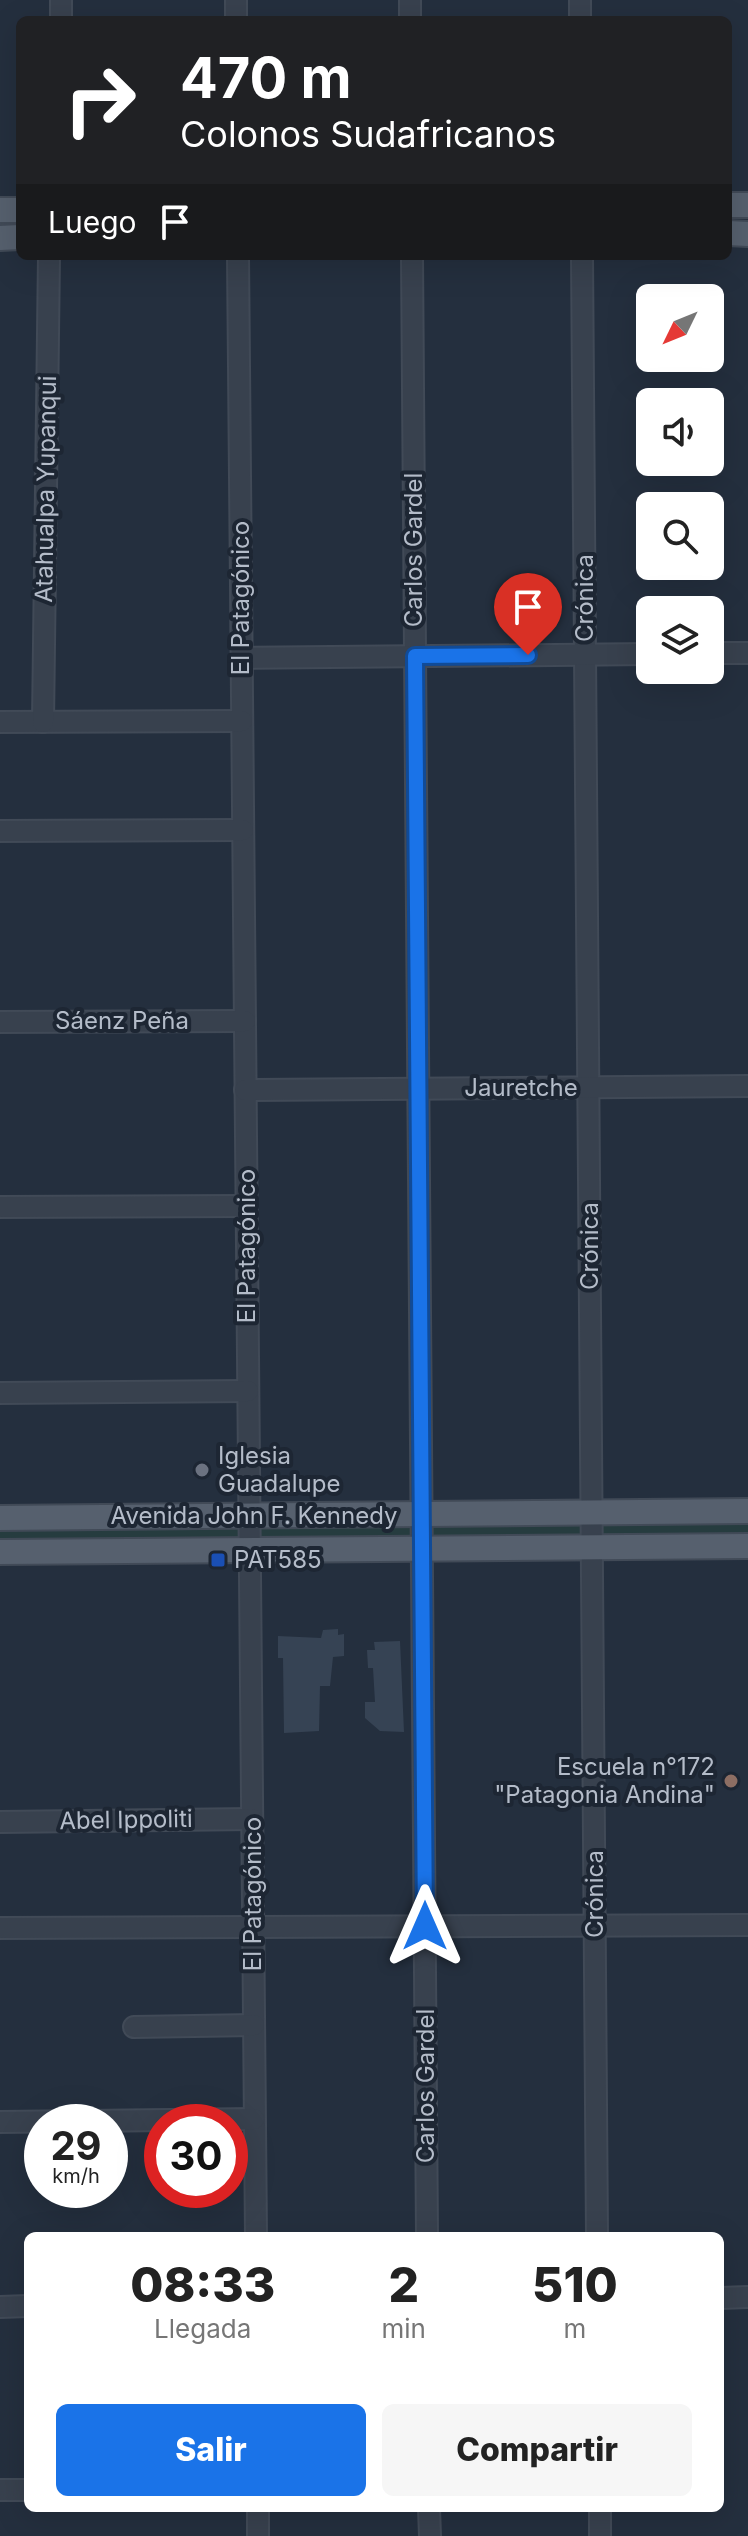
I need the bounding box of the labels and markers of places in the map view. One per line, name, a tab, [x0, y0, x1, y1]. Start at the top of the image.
pin	[494, 573, 562, 655]
place label: Iglesia Guadalupe	[218, 1441, 340, 1498]
marker: Iglesia Guadalupe	[193, 1461, 211, 1479]
place label: PAT585	[234, 1545, 322, 1574]
marker: PAT585	[209, 1551, 227, 1569]
place label: Escuela n°172 "Patagonia Andina"	[494, 1752, 715, 1809]
marker: Escuela n°172 "Patagonia Andina"	[722, 1772, 740, 1790]

